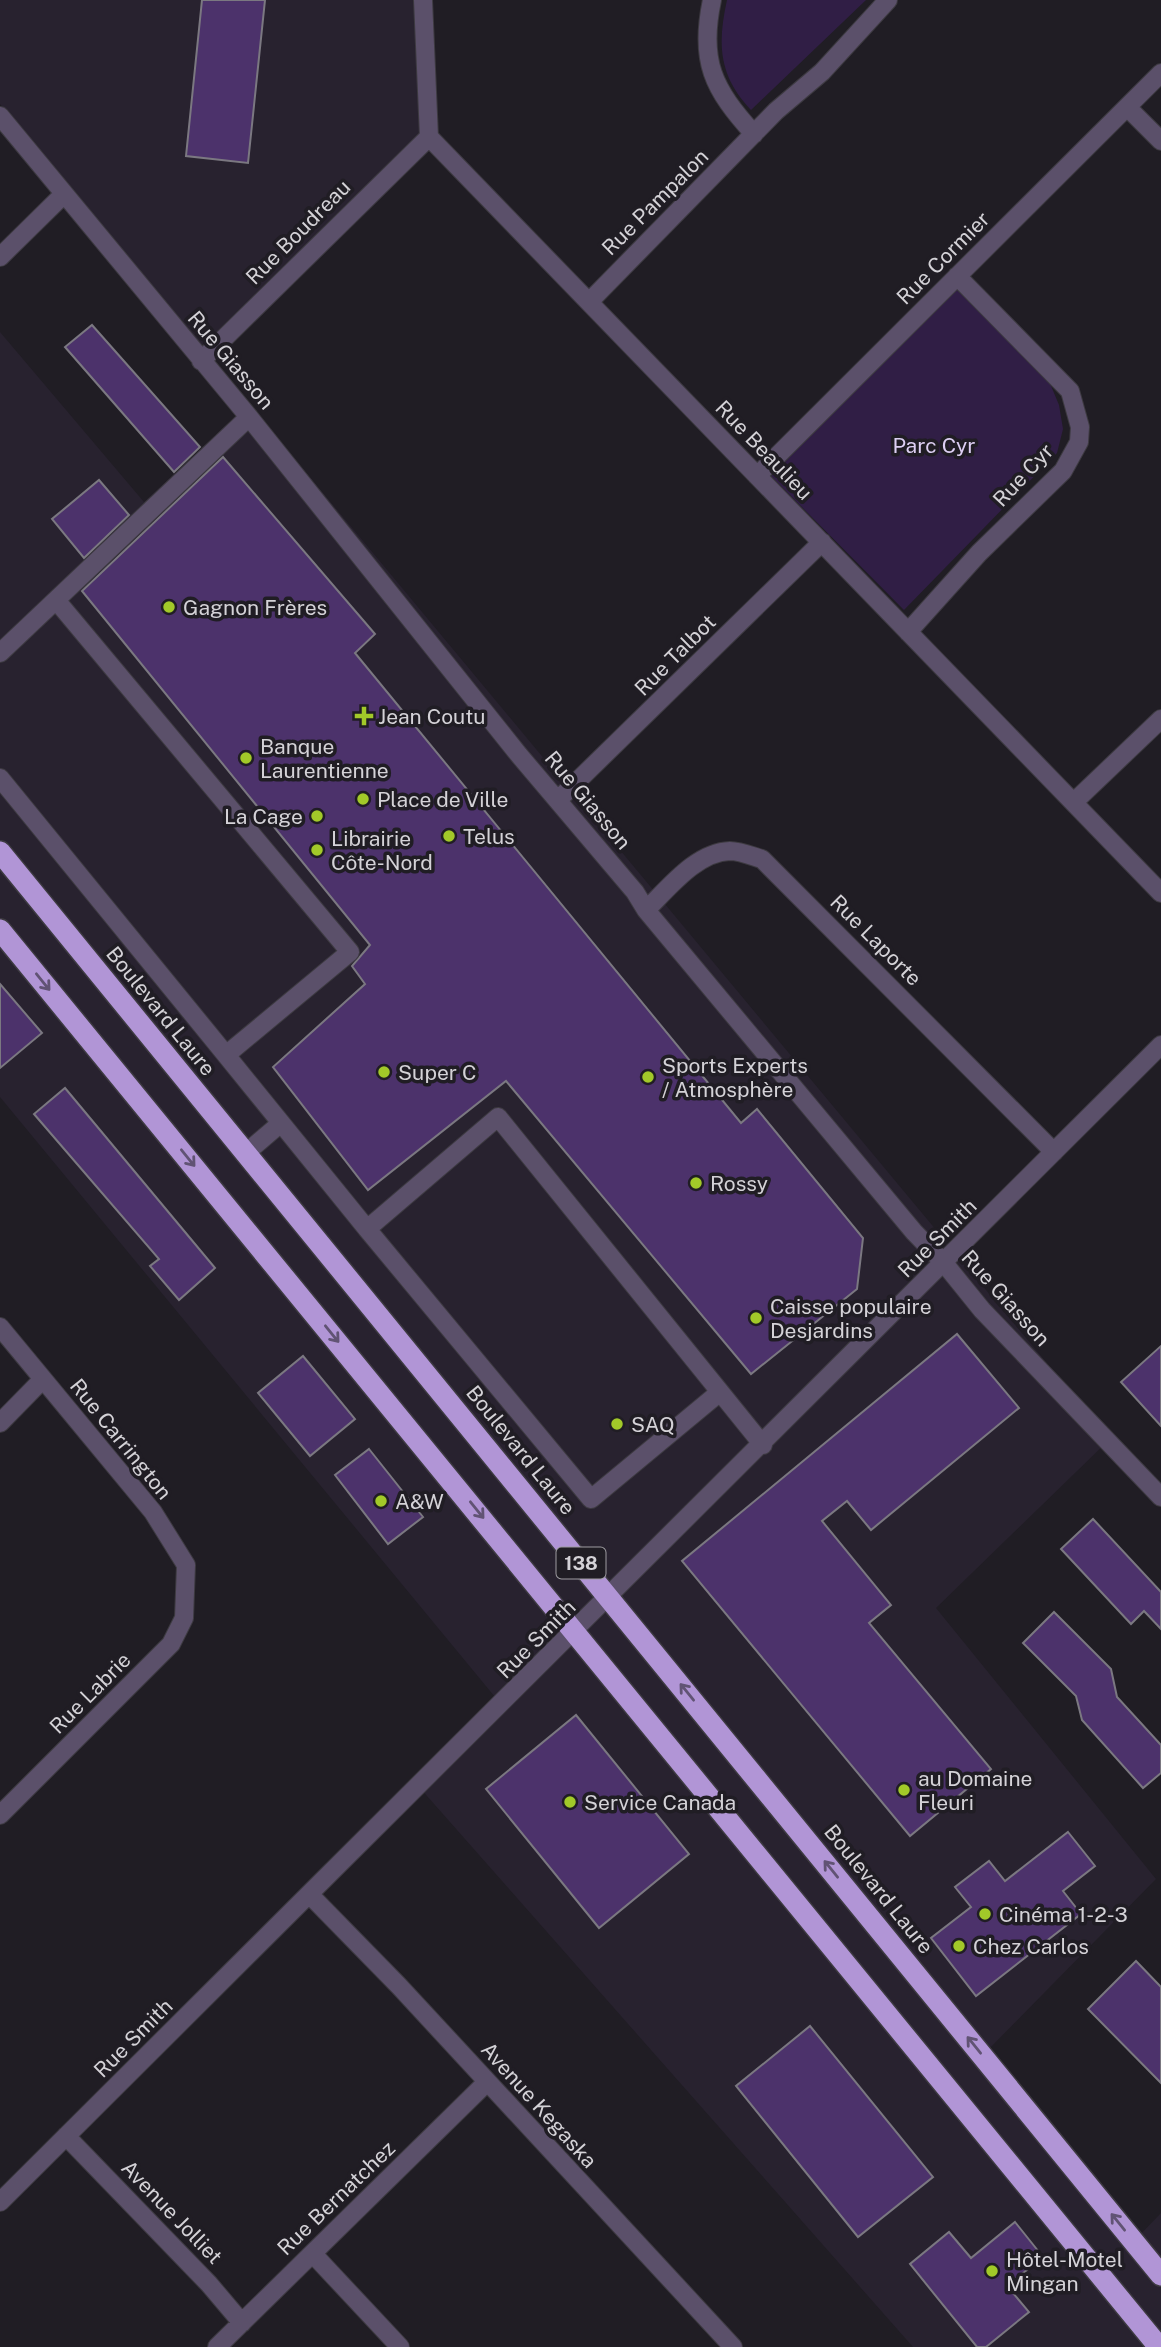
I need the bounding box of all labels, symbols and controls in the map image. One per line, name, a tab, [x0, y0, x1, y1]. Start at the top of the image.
street label: Rue Pampalon	[597, 144, 713, 260]
street label: Rue Boudreau	[241, 175, 355, 289]
street label: Rue Cormier	[891, 206, 995, 310]
street label: Rue Giasson	[183, 306, 279, 414]
street label: Rue Beaulieu	[710, 395, 818, 505]
park label: Parc Cyr	[892, 433, 976, 458]
street label: Rue Cyr	[988, 438, 1058, 512]
place label: Gagnon Frères	[183, 595, 327, 620]
marker: Gagnon Frères	[161, 599, 177, 615]
street label: Rue Talbot	[629, 609, 721, 701]
place label: Jean Coutu	[378, 704, 485, 729]
marker: Jean Coutu	[356, 708, 372, 724]
place label: Banque Laurentienne	[260, 734, 389, 783]
street label: Rue Giasson	[540, 746, 636, 854]
marker: Banque Laurentienne	[238, 750, 254, 766]
place label: Place de Ville	[377, 787, 508, 812]
marker: Place de Ville	[355, 791, 371, 807]
place label: La Cage	[224, 804, 303, 829]
marker: La Cage	[309, 808, 325, 824]
place label: Telus	[463, 824, 515, 849]
place label: Librairie Côte-Nord	[331, 826, 433, 875]
marker: Telus	[441, 828, 457, 844]
marker: Librairie Côte-Nord	[309, 842, 325, 858]
street label: Rue Laporte	[825, 889, 927, 991]
street label: Boulevard Laure	[101, 941, 221, 1081]
one-way arrow	[36, 973, 51, 991]
place label: Sports Experts / Atmosphère	[662, 1053, 808, 1102]
place label: Super C	[398, 1060, 477, 1085]
marker: Super C	[376, 1064, 392, 1080]
marker: Sports Experts / Atmosphère	[640, 1069, 656, 1085]
one-way arrow	[180, 1149, 196, 1167]
place label: Rossy	[710, 1171, 768, 1196]
marker: Rossy	[688, 1175, 704, 1191]
street label: Rue Smith	[893, 1194, 981, 1282]
street label: Rue Giasson	[956, 1245, 1056, 1351]
place label: Caisse populaire Desjardins	[770, 1294, 932, 1343]
marker: Caisse populaire Desjardins	[748, 1310, 764, 1326]
one-way arrow	[325, 1324, 340, 1342]
street label: Rue Carrington	[65, 1374, 177, 1504]
street label: Boulevard Laure	[461, 1380, 581, 1520]
place label: SAQ	[631, 1412, 675, 1437]
marker: SAQ	[609, 1416, 625, 1432]
place label: A&W	[395, 1489, 444, 1514]
marker: A&W	[373, 1493, 389, 1509]
one-way arrow	[469, 1500, 485, 1518]
road number: 138	[556, 1548, 606, 1578]
street label: Rue Smith	[492, 1595, 580, 1683]
street label: Rue Labrie	[44, 1647, 136, 1739]
one-way arrow	[679, 1684, 695, 1702]
place label: au Domaine Fleuri	[918, 1766, 1032, 1815]
marker: au Domaine Fleuri	[896, 1782, 912, 1798]
place label: Service Canada	[584, 1790, 736, 1815]
marker: Service Canada	[562, 1794, 578, 1810]
street label: Boulevard Laure	[819, 1819, 939, 1959]
one-way arrow	[823, 1860, 839, 1878]
place label: Cinéma 1-2-3	[999, 1902, 1128, 1927]
marker: Cinéma 1-2-3	[977, 1906, 993, 1922]
place label: Chez Carlos	[973, 1934, 1089, 1959]
marker: Chez Carlos	[951, 1938, 967, 1954]
street label: Rue Smith	[89, 1994, 177, 2082]
street label: Avenue Kegaska	[476, 2037, 602, 2173]
one-way arrow	[967, 2037, 982, 2055]
street label: Rue Bernatchez	[272, 2136, 400, 2260]
street label: Avenue Jolliet	[116, 2155, 228, 2269]
one-way arrow	[1110, 2213, 1126, 2231]
place label: Hôtel-Motel Mingan	[1006, 2247, 1123, 2296]
marker: Hôtel-Motel Mingan	[984, 2263, 1000, 2279]

